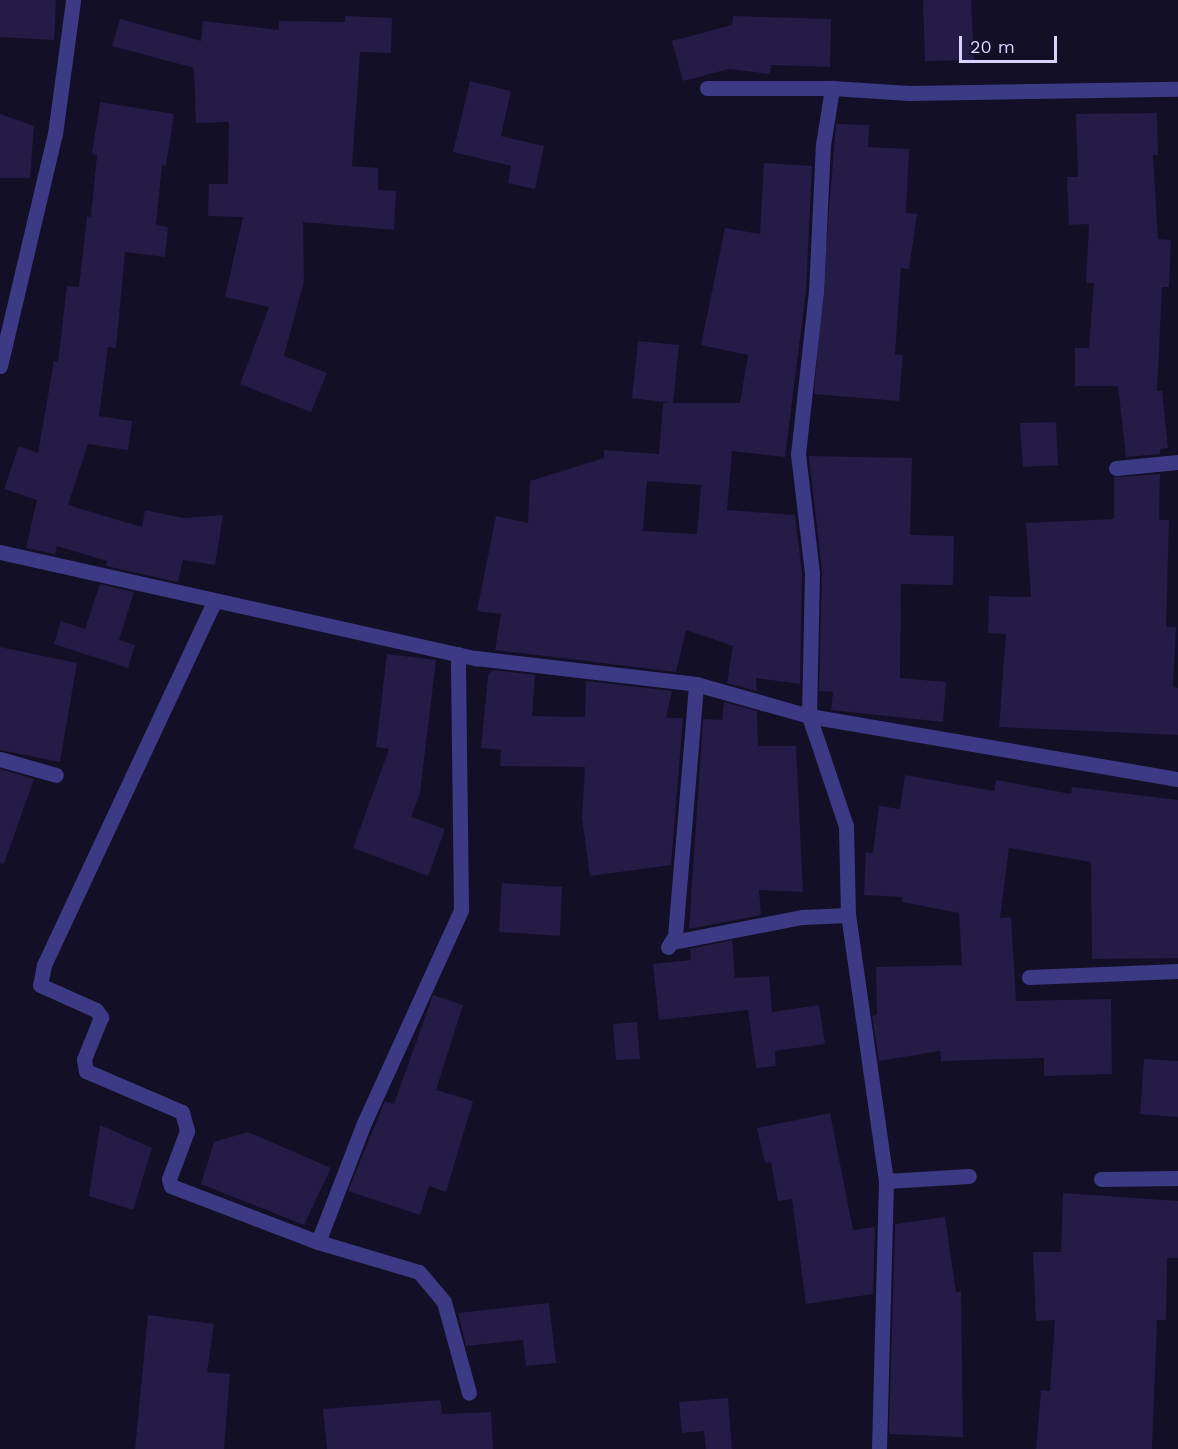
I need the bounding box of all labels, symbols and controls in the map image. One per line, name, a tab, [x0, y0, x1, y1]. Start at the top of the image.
scale bar	[962, 24, 1060, 62]
text: 20 m	[970, 36, 1015, 57]

